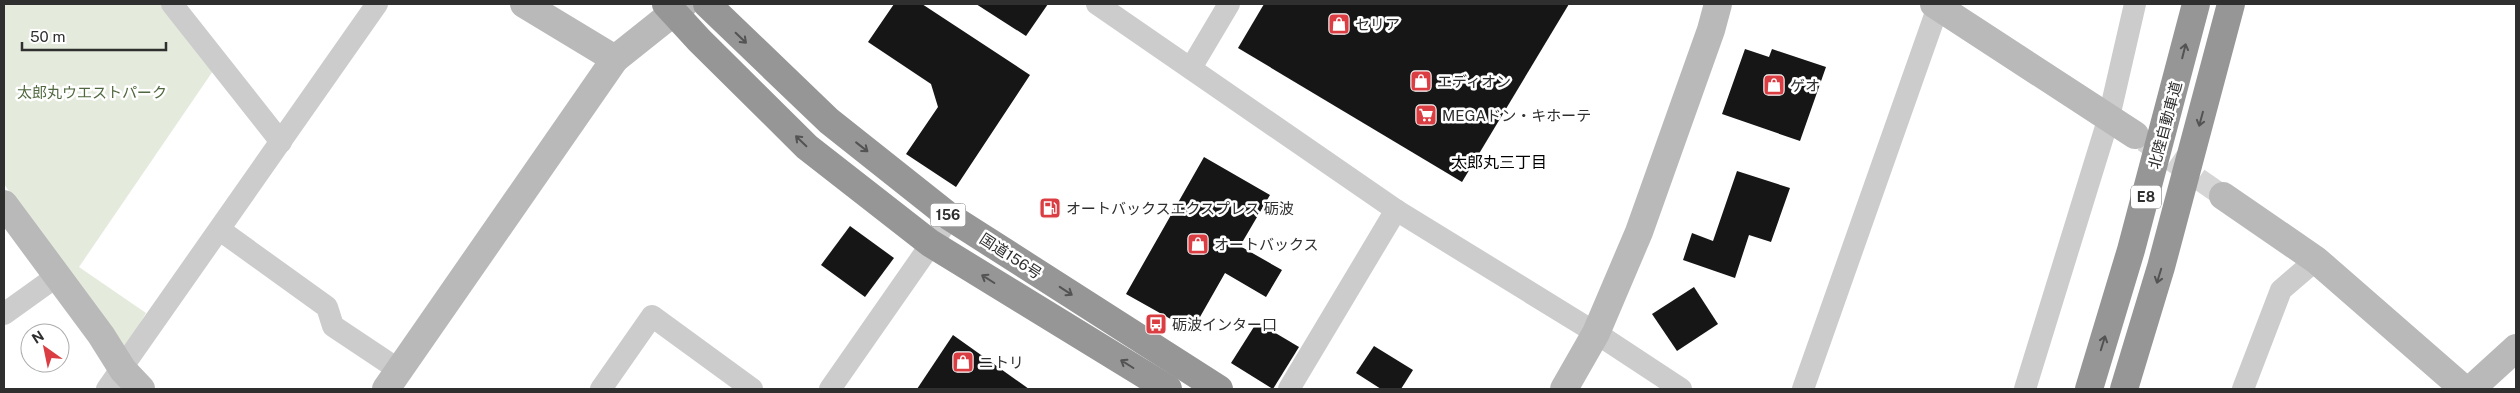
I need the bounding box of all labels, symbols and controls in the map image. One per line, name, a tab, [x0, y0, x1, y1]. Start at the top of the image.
shop icon: セリア	[1327, 12, 1351, 36]
place label: セリア	[1355, 16, 1400, 33]
scale bar	[22, 20, 166, 52]
text: 50 m	[30, 28, 65, 45]
one-way arrow	[735, 32, 748, 44]
one-way arrow	[2180, 44, 2189, 60]
shop icon: エディオン	[1409, 69, 1433, 93]
place label: エディオン	[1437, 73, 1511, 90]
shop icon: ゲオ	[1762, 73, 1786, 97]
place label: ゲオ	[1790, 77, 1820, 94]
street label: 北陸自動車道	[2145, 79, 2185, 171]
park label: 太郎丸ウエストパーク	[17, 84, 167, 101]
supermarket icon: MEGAドン・キホーテ	[1414, 103, 1438, 127]
place label: MEGAドン・キホーテ	[1442, 107, 1591, 124]
one-way arrow	[2196, 110, 2205, 126]
one-way arrow	[795, 135, 808, 147]
one-way arrow	[855, 142, 869, 152]
district label: 太郎丸三丁目	[1451, 153, 1547, 172]
road number: E8	[2131, 186, 2161, 208]
fuel station icon: オートバックスエクスプレス 砺波	[1038, 196, 1062, 220]
place label: オートバックスエクスプレス 砺波	[1066, 200, 1294, 217]
road number: 156	[930, 204, 966, 226]
street label: 国道156号	[977, 230, 1045, 282]
shop icon: オートバックス	[1186, 232, 1210, 256]
place label: オートバックス	[1214, 236, 1319, 253]
one-way arrow	[2153, 267, 2163, 283]
one-way arrow	[982, 273, 996, 283]
one-way arrow	[1058, 286, 1072, 296]
bus stop icon: 砺波インター口	[1144, 312, 1168, 336]
place label: 砺波インター口	[1172, 316, 1277, 333]
north arrow	[20, 323, 70, 373]
text: N	[29, 327, 47, 347]
one-way arrow	[2099, 335, 2109, 351]
shop icon: ニトリ	[951, 350, 975, 374]
place label: ニトリ	[979, 354, 1024, 371]
one-way arrow	[1120, 358, 1134, 368]

